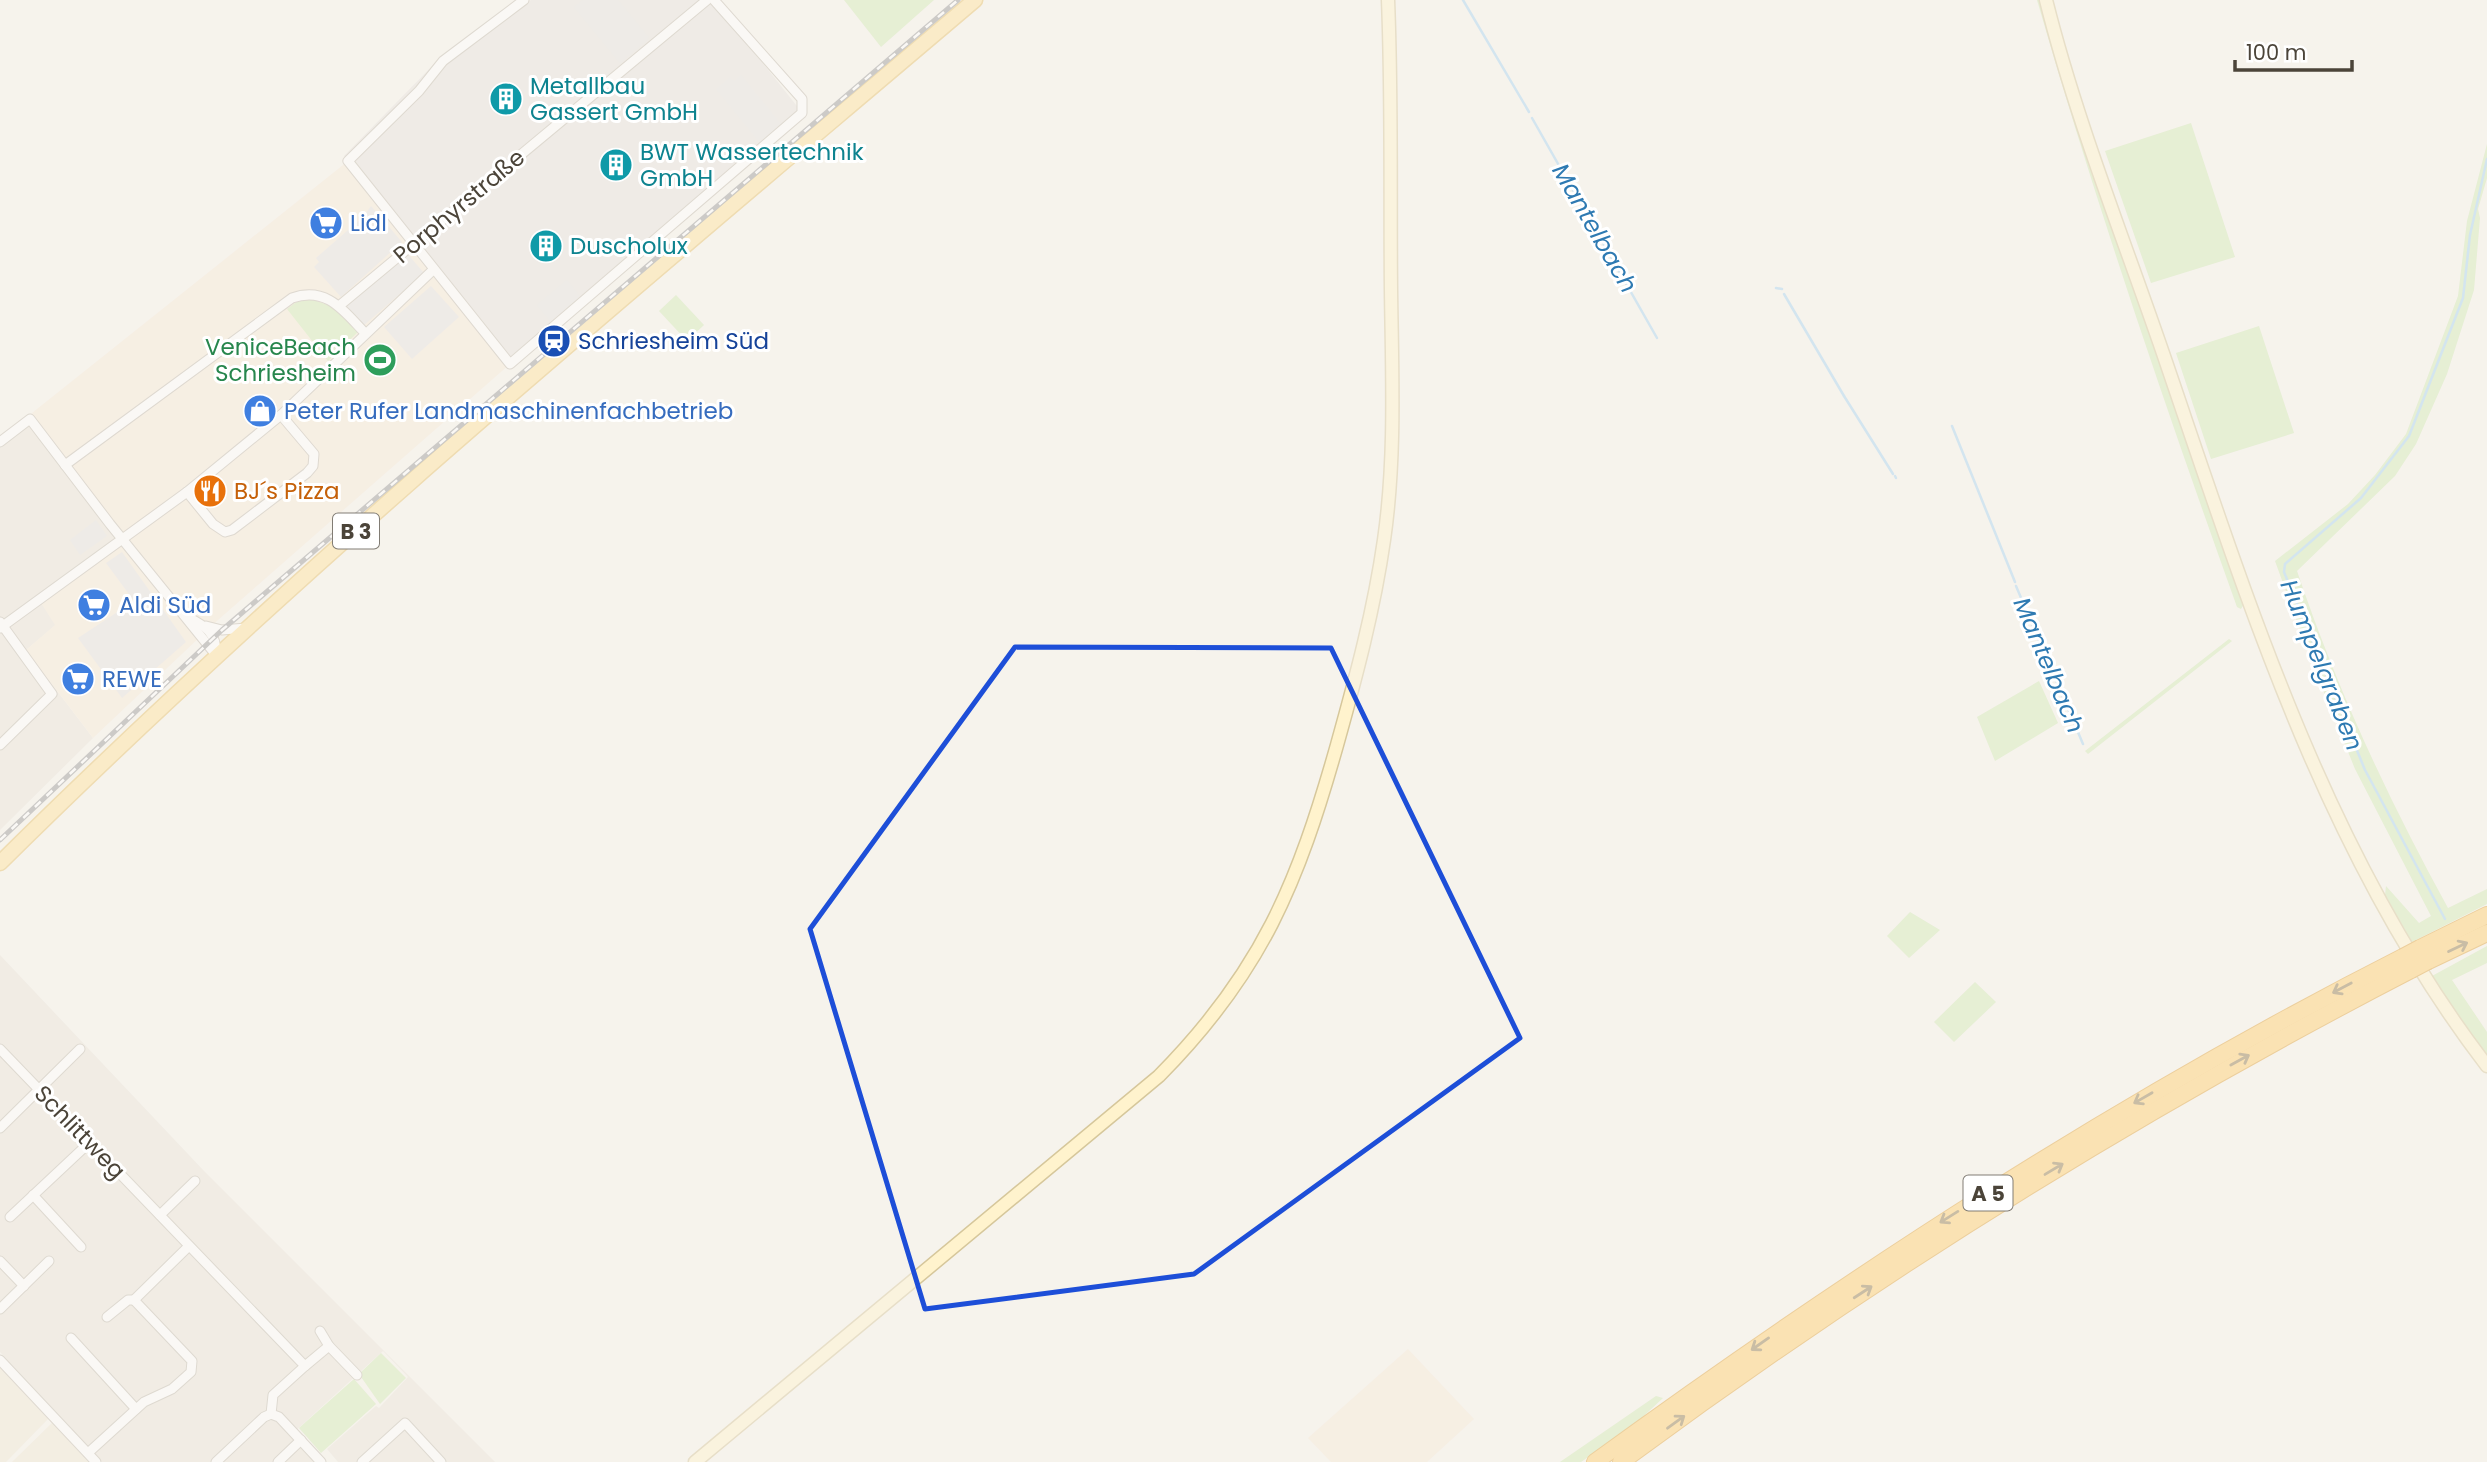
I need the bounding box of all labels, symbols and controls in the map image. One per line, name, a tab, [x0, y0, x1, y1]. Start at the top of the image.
scale bar	[2235, 28, 2352, 72]
text: 100 m	[2246, 38, 2306, 67]
place label: Metallbau Gassert GmbH	[530, 70, 698, 128]
building icon: Metallbau Gassert GmbH	[487, 80, 525, 118]
place label: BWT Wassertechnik GmbH	[640, 136, 864, 194]
street label: Porphyrstraße	[386, 141, 532, 271]
building icon: BWT Wassertechnik GmbH	[597, 146, 635, 184]
water label: Mantelbach	[1545, 157, 1645, 299]
supermarket icon: Lidl	[307, 204, 345, 242]
place label: Lidl	[350, 207, 387, 239]
building icon: Duscholux	[527, 227, 565, 265]
place label: Duscholux	[570, 230, 688, 262]
station icon: Schriesheim Süd	[535, 322, 573, 360]
place label: Schriesheim Süd	[578, 325, 769, 357]
place label: VeniceBeach Schriesheim	[205, 331, 356, 389]
sports icon: VeniceBeach Schriesheim	[361, 341, 399, 379]
shop icon: Peter Rufer Landmaschinenfachbetrieb	[241, 392, 279, 430]
place label: Peter Rufer Landmaschinenfachbetrieb	[284, 395, 733, 427]
restaurant icon: BJ´s Pizza	[191, 472, 229, 510]
place label: BJ´s Pizza	[234, 475, 340, 507]
road number: B 3	[333, 514, 379, 548]
water label: Humpelgraben	[2273, 575, 2371, 755]
supermarket icon: Aldi Süd	[75, 586, 113, 624]
place label: Aldi Süd	[119, 589, 211, 621]
water label: Mantelbach	[2006, 592, 2092, 738]
supermarket icon: REWE	[59, 660, 97, 698]
place label: REWE	[102, 663, 162, 695]
one-way arrow	[2447, 939, 2468, 953]
one-way arrow	[2332, 982, 2353, 995]
one-way arrow	[2229, 1053, 2249, 1067]
street label: Schlittweg	[27, 1078, 133, 1186]
one-way arrow	[2134, 1091, 2154, 1105]
one-way arrow	[2044, 1162, 2064, 1176]
road number: A 5	[1964, 1176, 2012, 1210]
one-way arrow	[1940, 1211, 1960, 1225]
one-way arrow	[1852, 1284, 1872, 1298]
one-way arrow	[1751, 1337, 1770, 1351]
one-way arrow	[1666, 1414, 1685, 1429]

